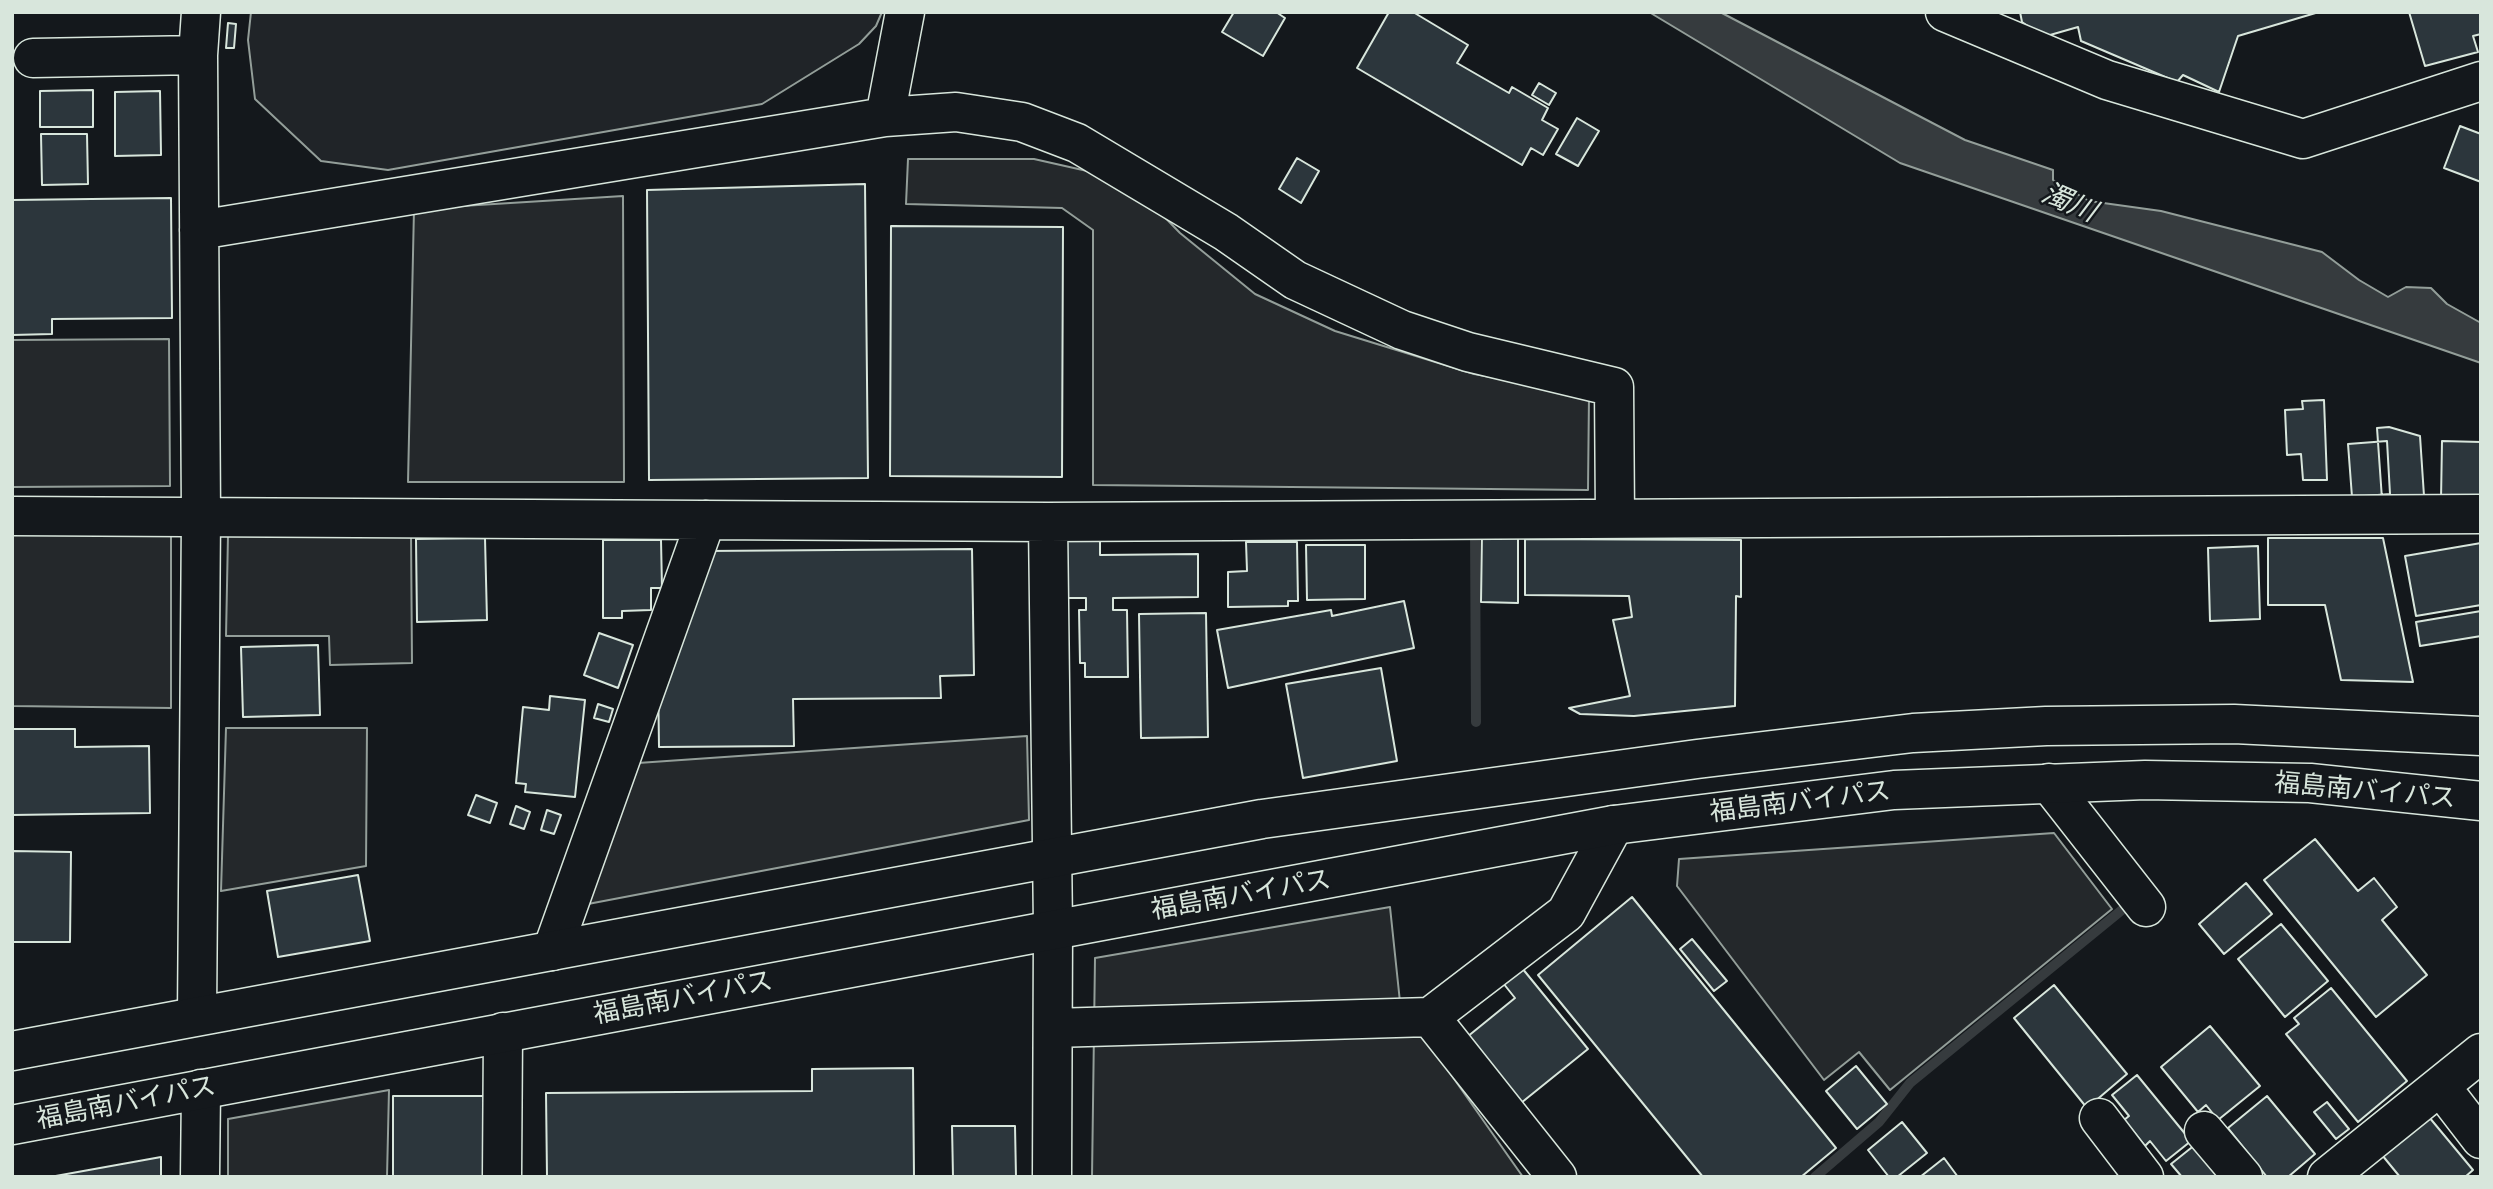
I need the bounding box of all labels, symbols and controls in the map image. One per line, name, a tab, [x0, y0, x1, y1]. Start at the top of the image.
water label: 濁川	[2037, 177, 2101, 229]
street label: 福島南バイパス	[2273, 768, 2457, 814]
street label: 福島南バイパス	[1708, 775, 1892, 829]
street label: 福島南バイパス	[1149, 864, 1333, 926]
street label: 福島南バイパス	[591, 965, 775, 1031]
street label: 福島南バイパス	[34, 1070, 218, 1136]

